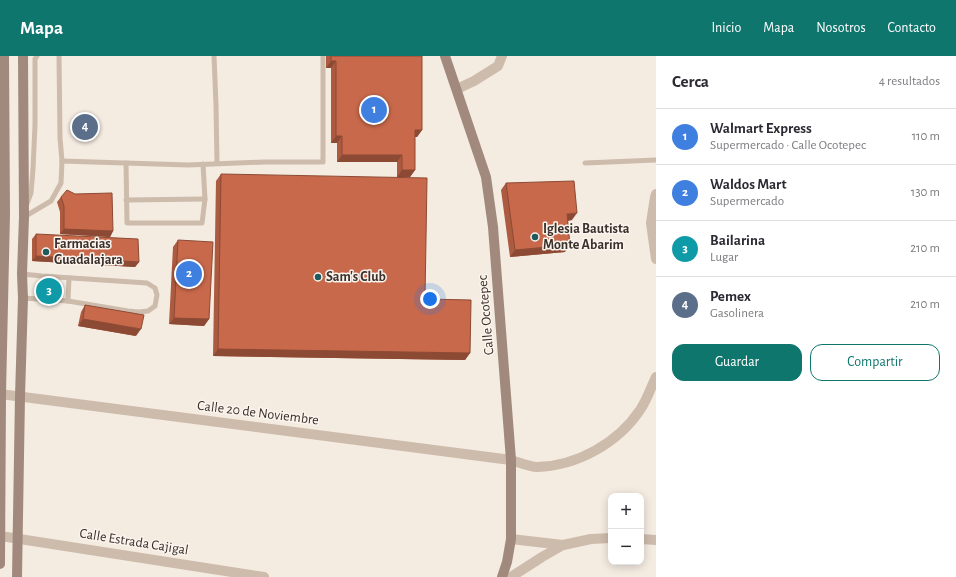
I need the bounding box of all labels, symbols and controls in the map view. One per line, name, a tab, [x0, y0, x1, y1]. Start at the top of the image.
text: Mapa	[20, 19, 63, 38]
text: Inicio	[711, 21, 741, 35]
text: Mapa	[763, 21, 794, 35]
text: Nosotros	[816, 21, 866, 35]
text: Contacto	[888, 21, 936, 35]
text: Cerca	[672, 73, 709, 90]
text: 4 resultados	[879, 75, 940, 88]
pin: 1	[361, 95, 387, 125]
pin: 4	[72, 112, 98, 142]
text: Walmart Express	[710, 121, 812, 136]
text: 1	[683, 130, 687, 143]
text: 110 m	[912, 130, 940, 143]
text: Supermercado · Calle Ocotepec	[710, 139, 866, 152]
text: Waldos Mart	[710, 177, 786, 192]
text: 2	[682, 186, 688, 199]
text: 130 m	[911, 186, 940, 199]
text: Supermercado	[710, 195, 784, 208]
place label: Iglesia Bautista Monte Abarim	[543, 222, 630, 252]
marker: Iglesia Bautista Monte Abarim	[530, 232, 540, 242]
text: Bailarina	[710, 233, 765, 248]
place label: Farmacias Guadalajara	[54, 237, 123, 267]
text: 3	[682, 242, 688, 255]
text: 210 m	[910, 242, 940, 255]
marker: Farmacias Guadalajara	[41, 247, 51, 257]
text: Lugar	[710, 251, 738, 264]
pin: 2	[176, 259, 202, 289]
place label: Sam's Club	[326, 270, 386, 284]
marker: Sam's Club	[313, 272, 323, 282]
street label: Calle Ocotepec	[475, 274, 496, 356]
pin: 3	[36, 276, 62, 306]
your location	[420, 289, 440, 309]
text: Pemex	[710, 289, 751, 304]
text: 4	[682, 298, 688, 311]
text: 210 m	[910, 298, 940, 311]
text: Gasolinera	[710, 307, 764, 320]
button: Guardar	[672, 344, 802, 381]
button: Compartir	[810, 344, 940, 381]
street label: Calle 20 de Noviembre	[196, 399, 320, 427]
map controls	[608, 493, 644, 565]
button: +	[608, 493, 644, 529]
street label: Calle Estrada Cajigal	[79, 526, 189, 558]
button: −	[608, 529, 644, 565]

